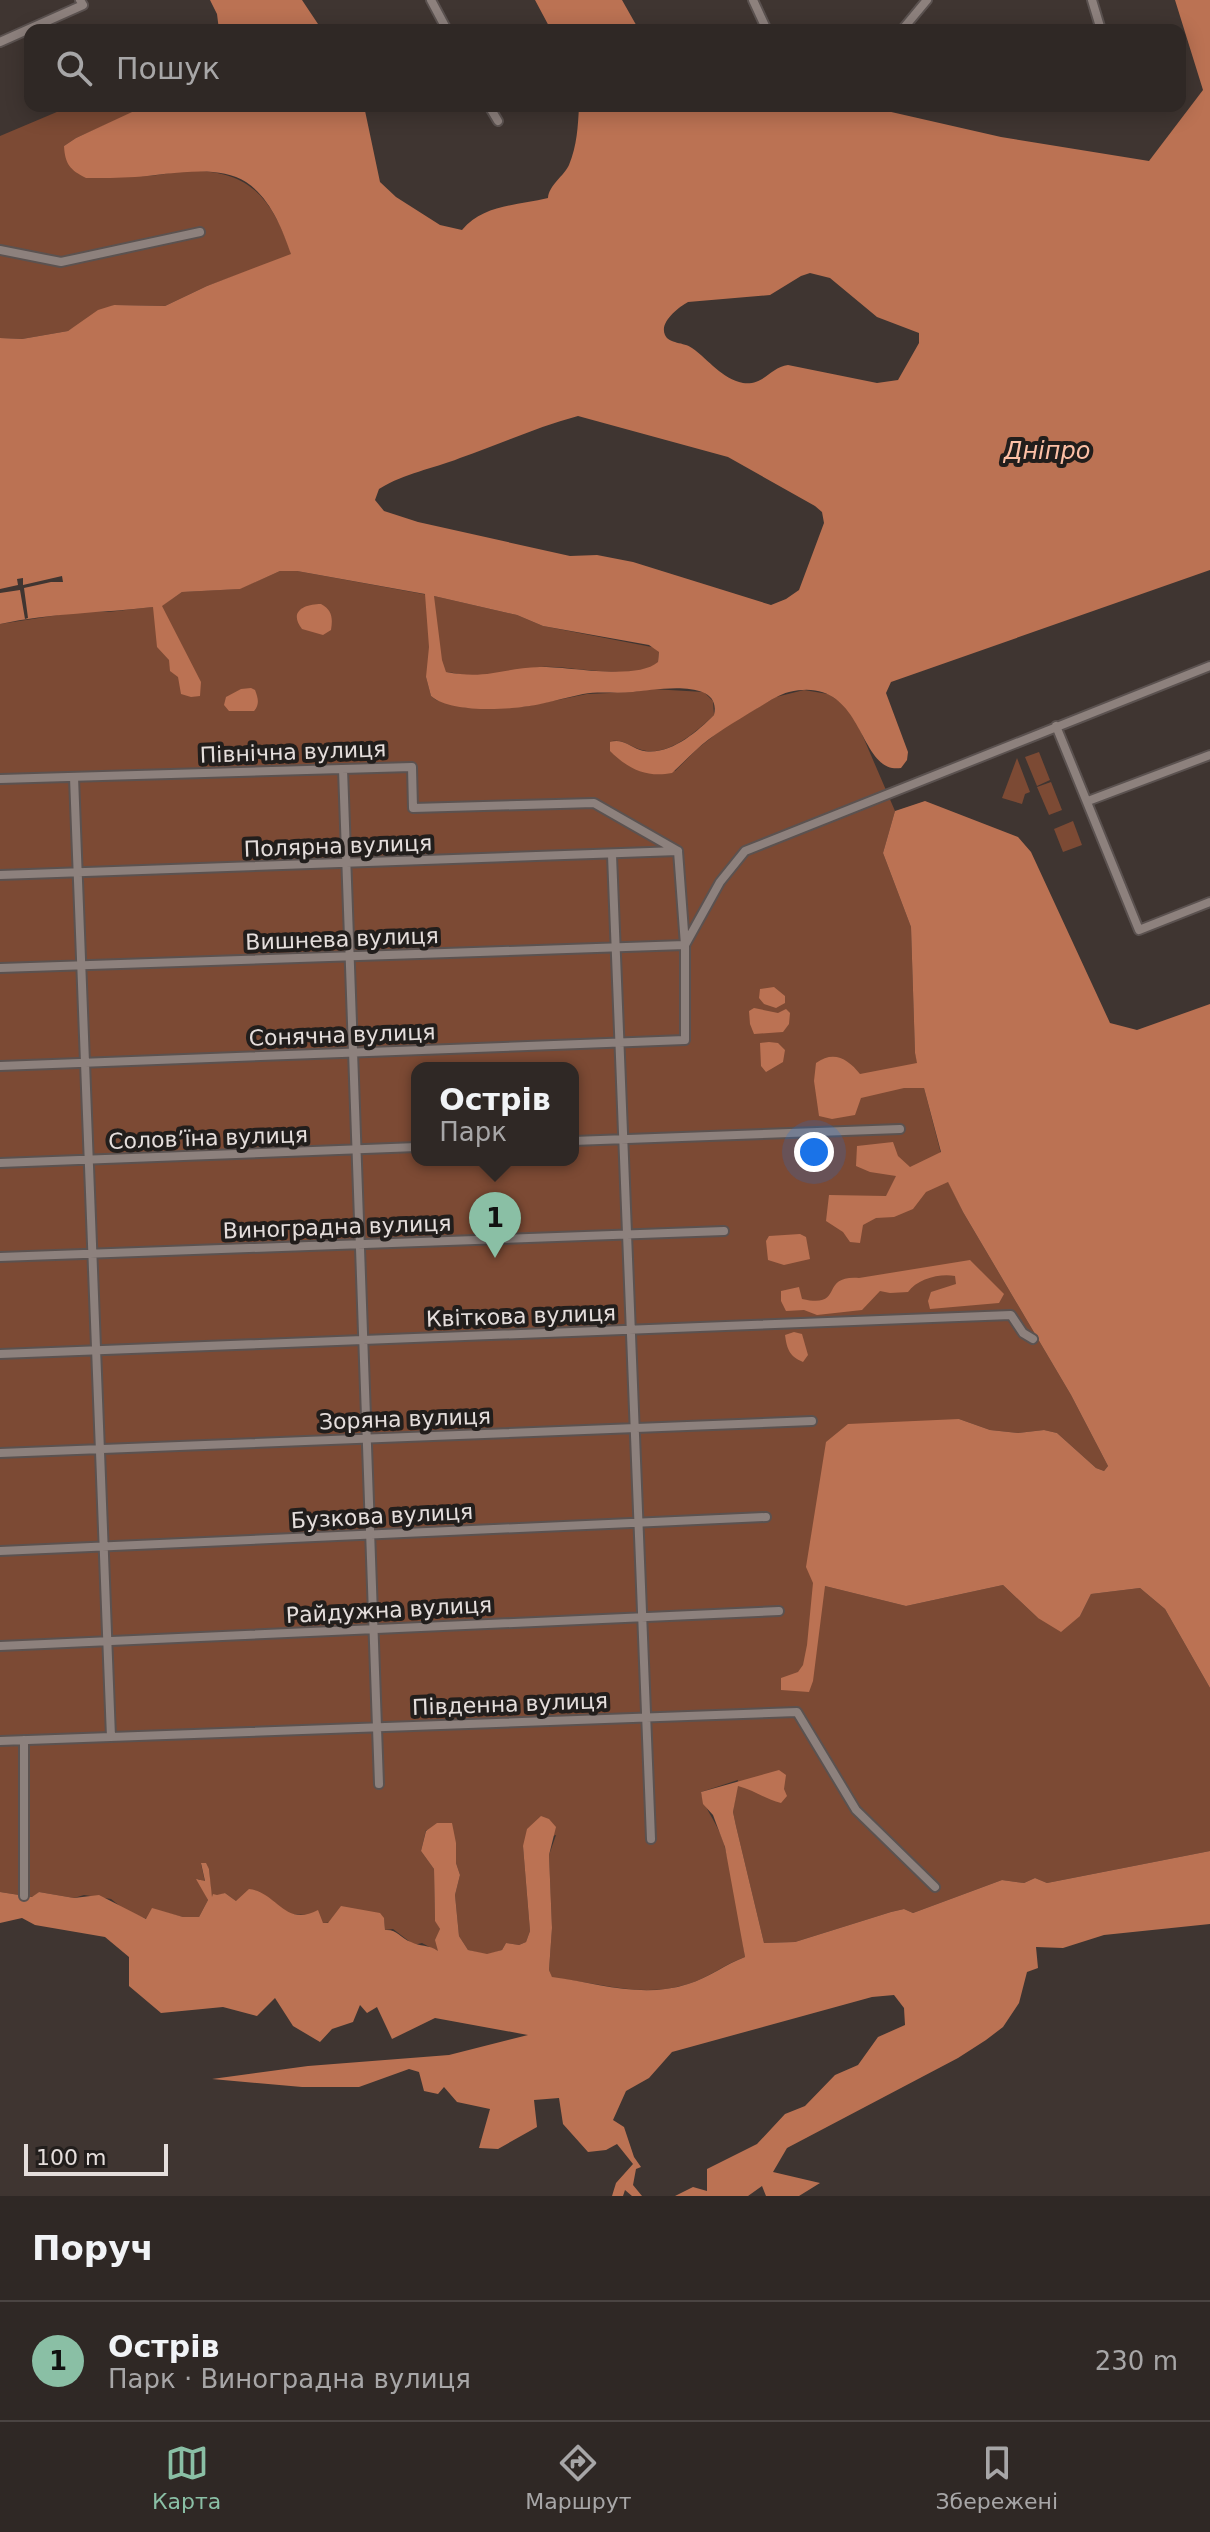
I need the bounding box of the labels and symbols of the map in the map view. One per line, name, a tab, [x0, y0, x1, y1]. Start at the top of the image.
water label: Дніпро	[1003, 437, 1090, 465]
street label: Північна вулиця	[199, 736, 387, 768]
street label: Полярна вулиця	[243, 830, 433, 862]
street label: Вишнева вулиця	[245, 923, 439, 955]
street label: Сонячна вулиця	[248, 1019, 436, 1051]
street label: Соловʼїна вулиця	[108, 1122, 308, 1154]
your location	[794, 1132, 834, 1172]
pin: 1	[469, 1192, 521, 1258]
street label: Виноградна вулиця	[222, 1211, 452, 1243]
street label: Квіткова вулиця	[425, 1300, 617, 1332]
street label: Зоряна вулиця	[319, 1404, 491, 1434]
street label: Бузкова вулиця	[290, 1499, 474, 1533]
street label: Райдужна вулиця	[285, 1592, 493, 1628]
street label: Південна вулиця	[412, 1688, 608, 1720]
scale bar	[24, 2140, 168, 2176]

